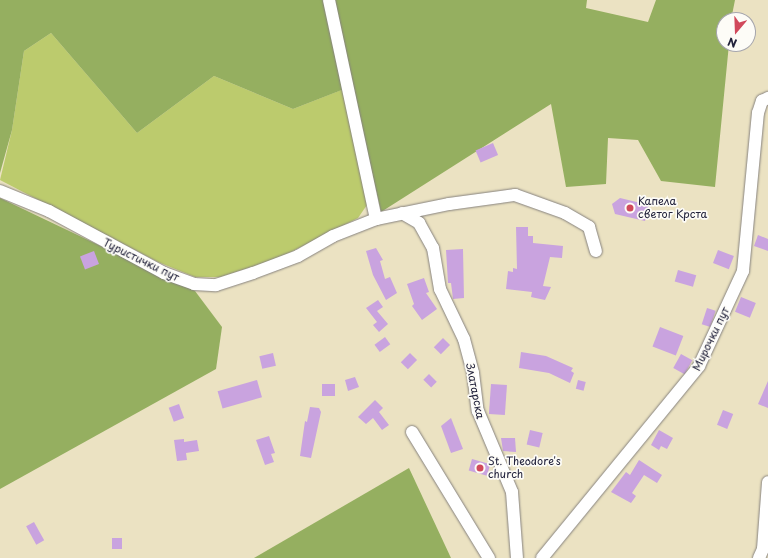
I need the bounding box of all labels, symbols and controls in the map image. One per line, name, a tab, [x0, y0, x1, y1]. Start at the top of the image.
north arrow	[716, 12, 756, 52]
text: N	[725, 33, 739, 52]
place label: Капела светог Крста	[638, 195, 708, 221]
marker: Капела светог Крста	[625, 203, 635, 213]
street label: Туристички пут	[100, 236, 182, 284]
street label: Мирочки пут	[690, 305, 732, 373]
street label: Златарска	[463, 362, 487, 420]
place label: St. Theodore's church	[488, 455, 561, 481]
marker: St. Theodore's church	[475, 463, 485, 473]

